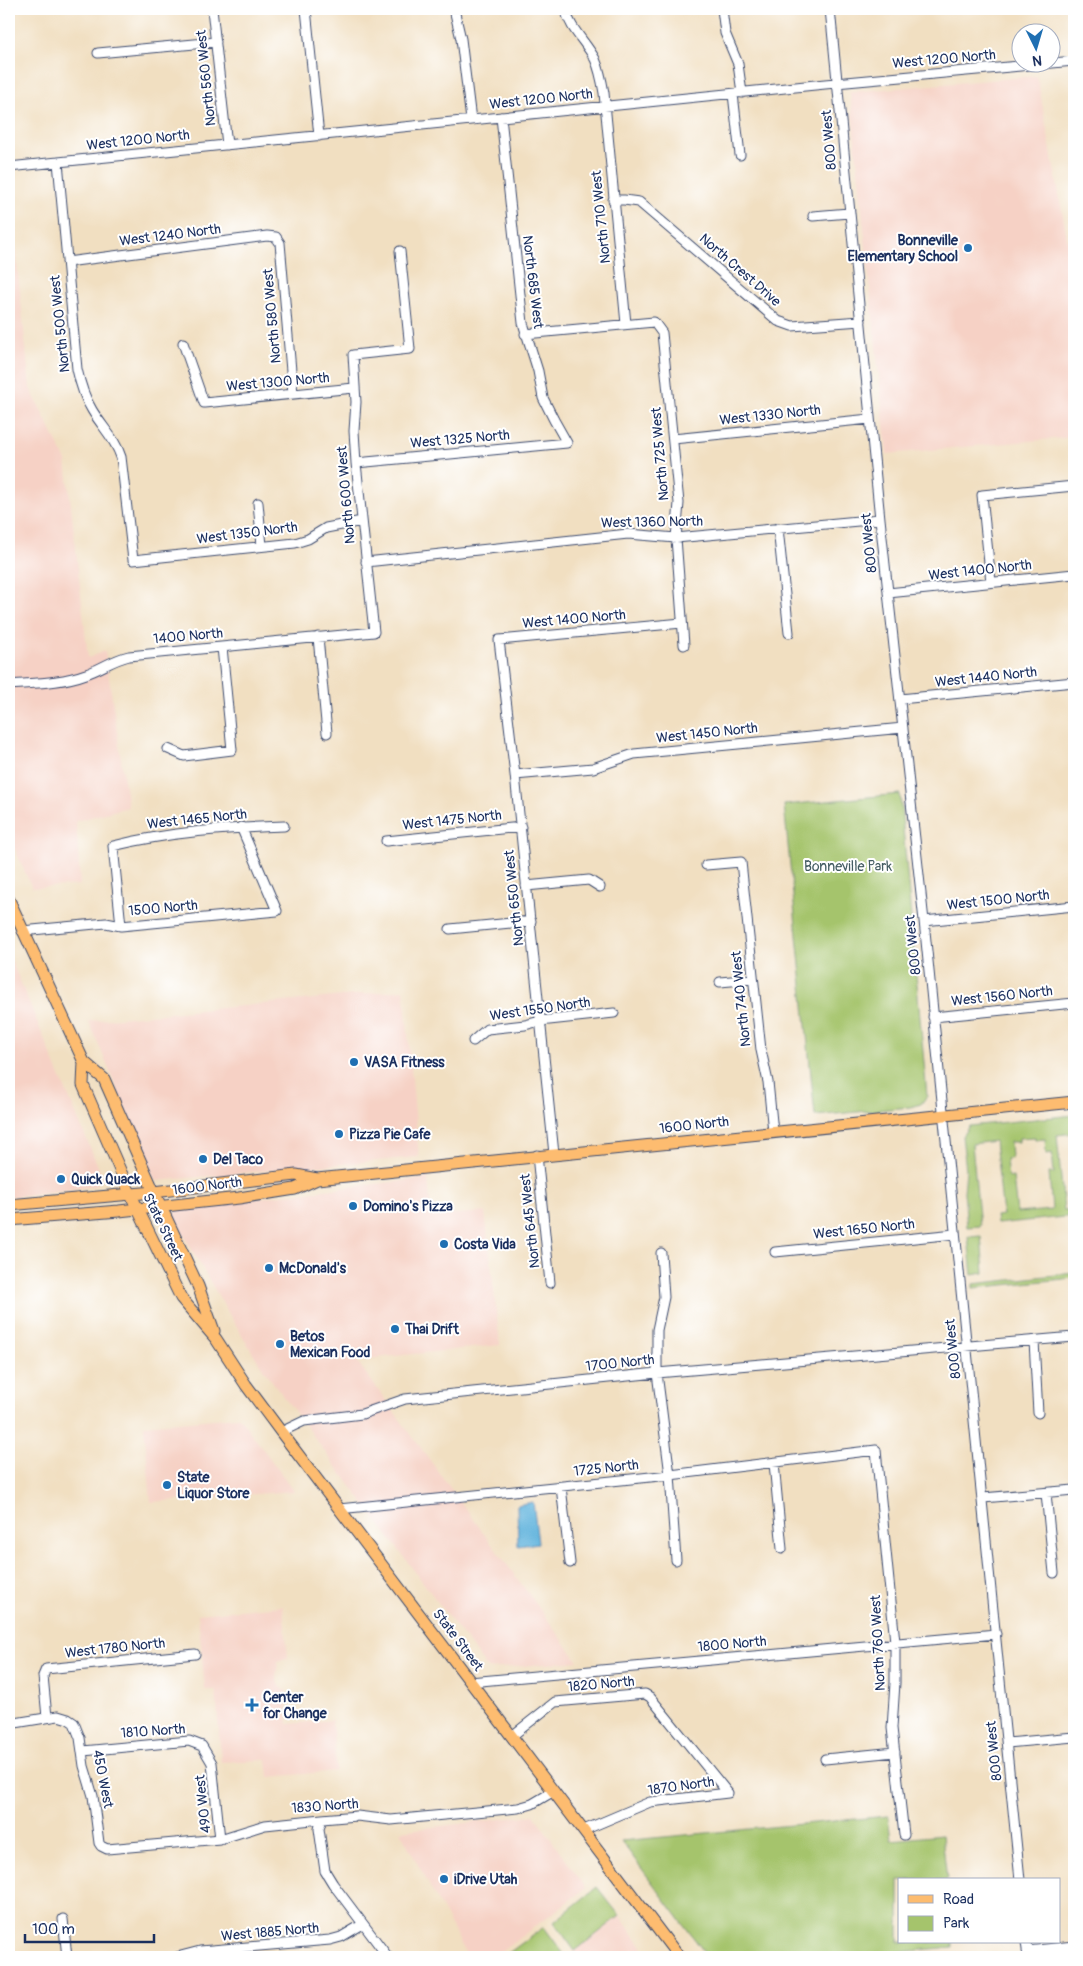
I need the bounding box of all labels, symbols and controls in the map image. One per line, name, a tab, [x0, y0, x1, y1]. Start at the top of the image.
north arrow	[1010, 22, 1060, 72]
street label: North 560 West	[192, 29, 219, 127]
street label: West 1200 North	[892, 46, 996, 72]
text: N	[1032, 52, 1043, 69]
street label: West 1200 North	[489, 85, 593, 113]
street label: 800 West	[818, 109, 840, 171]
street label: West 1200 North	[86, 126, 190, 154]
street label: North 710 West	[588, 169, 614, 264]
street label: West 1240 North	[118, 220, 222, 250]
street label: North Crest Drive	[696, 230, 784, 310]
place label: Bonneville Elementary School	[847, 232, 959, 265]
street label: North 685 West	[519, 234, 547, 330]
marker: Bonneville Elementary School	[962, 242, 974, 254]
street label: North 580 West	[259, 267, 285, 364]
street label: North 500 West	[46, 274, 74, 373]
street label: West 1300 North	[226, 369, 330, 395]
street label: West 1330 North	[719, 401, 821, 429]
street label: North 725 West	[647, 406, 673, 501]
street label: West 1325 North	[410, 426, 510, 452]
street label: North 600 West	[333, 445, 359, 545]
street label: 800 West	[857, 512, 881, 574]
street label: West 1360 North	[601, 513, 703, 531]
street label: West 1350 North	[196, 518, 298, 548]
street label: West 1400 North	[928, 556, 1032, 584]
street label: West 1400 North	[522, 606, 626, 632]
street label: 1400 North	[152, 624, 224, 648]
street label: West 1440 North	[934, 663, 1038, 691]
street label: West 1450 North	[655, 719, 759, 747]
street label: West 1465 North	[146, 805, 248, 833]
street label: West 1475 North	[402, 806, 502, 834]
street label: North 650 West	[500, 849, 527, 947]
park label: Bonneville Park	[804, 858, 892, 875]
street label: West 1500 North	[946, 886, 1050, 914]
street label: 1500 North	[128, 897, 198, 919]
street label: 800 West	[901, 914, 925, 976]
street label: North 740 West	[727, 950, 754, 1048]
street label: West 1560 North	[950, 982, 1054, 1010]
street label: West 1550 North	[489, 994, 591, 1024]
place label: VASA Fitness	[364, 1054, 445, 1071]
marker: VASA Fitness	[348, 1056, 360, 1068]
street label: 1600 North	[658, 1113, 730, 1137]
place label: Pizza Pie Cafe	[349, 1126, 432, 1143]
marker: Pizza Pie Cafe	[333, 1128, 345, 1140]
place label: Del Taco	[213, 1151, 264, 1168]
marker: Del Taco	[197, 1153, 209, 1165]
place label: Quick Quack	[71, 1171, 140, 1188]
marker: Quick Quack	[55, 1173, 67, 1185]
street label: 1600 North	[171, 1173, 243, 1199]
street label: North 645 West	[517, 1173, 543, 1269]
street label: State Street	[139, 1190, 187, 1264]
place label: Domino's Pizza	[363, 1198, 453, 1215]
marker: Domino's Pizza	[347, 1200, 359, 1212]
street label: West 1650 North	[812, 1215, 916, 1243]
place label: Costa Vida	[454, 1236, 516, 1253]
marker: Costa Vida	[438, 1238, 450, 1250]
place label: McDonald's	[279, 1260, 347, 1277]
marker: McDonald's	[263, 1262, 275, 1274]
street label: 800 West	[941, 1318, 965, 1380]
place label: Thai Drift	[404, 1321, 459, 1338]
marker: Thai Drift	[389, 1323, 401, 1335]
place label: Betos Mexican Food	[290, 1328, 370, 1361]
marker: Betos Mexican Food	[274, 1338, 286, 1350]
street label: 1700 North	[585, 1351, 655, 1375]
street label: 1725 North	[573, 1456, 639, 1480]
place label: State Liquor Store	[177, 1469, 251, 1502]
marker: State Liquor Store	[161, 1479, 173, 1491]
street label: North 760 West	[867, 1594, 889, 1691]
street label: State Street	[429, 1606, 487, 1675]
street label: 1800 North	[697, 1633, 767, 1655]
street label: West 1780 North	[64, 1634, 166, 1662]
street label: 1820 North	[567, 1673, 635, 1695]
place label: Center for Change	[263, 1689, 328, 1722]
marker: Center for Change	[245, 1698, 259, 1712]
street label: 1810 North	[120, 1720, 186, 1742]
street label: 800 West	[982, 1720, 1006, 1782]
street label: 450 West	[89, 1748, 117, 1810]
street label: 1870 North	[647, 1773, 715, 1799]
street label: 490 West	[191, 1774, 215, 1834]
street label: 1830 North	[291, 1795, 359, 1817]
place label: iDrive Utah	[454, 1871, 518, 1888]
marker: iDrive Utah	[438, 1873, 450, 1885]
legend	[898, 1878, 1060, 1944]
text: Road	[943, 1890, 974, 1909]
scale bar	[25, 1911, 154, 1943]
text: Park	[943, 1914, 970, 1933]
street label: West 1885 North	[220, 1919, 320, 1945]
text: 100 m	[32, 1920, 75, 1939]

